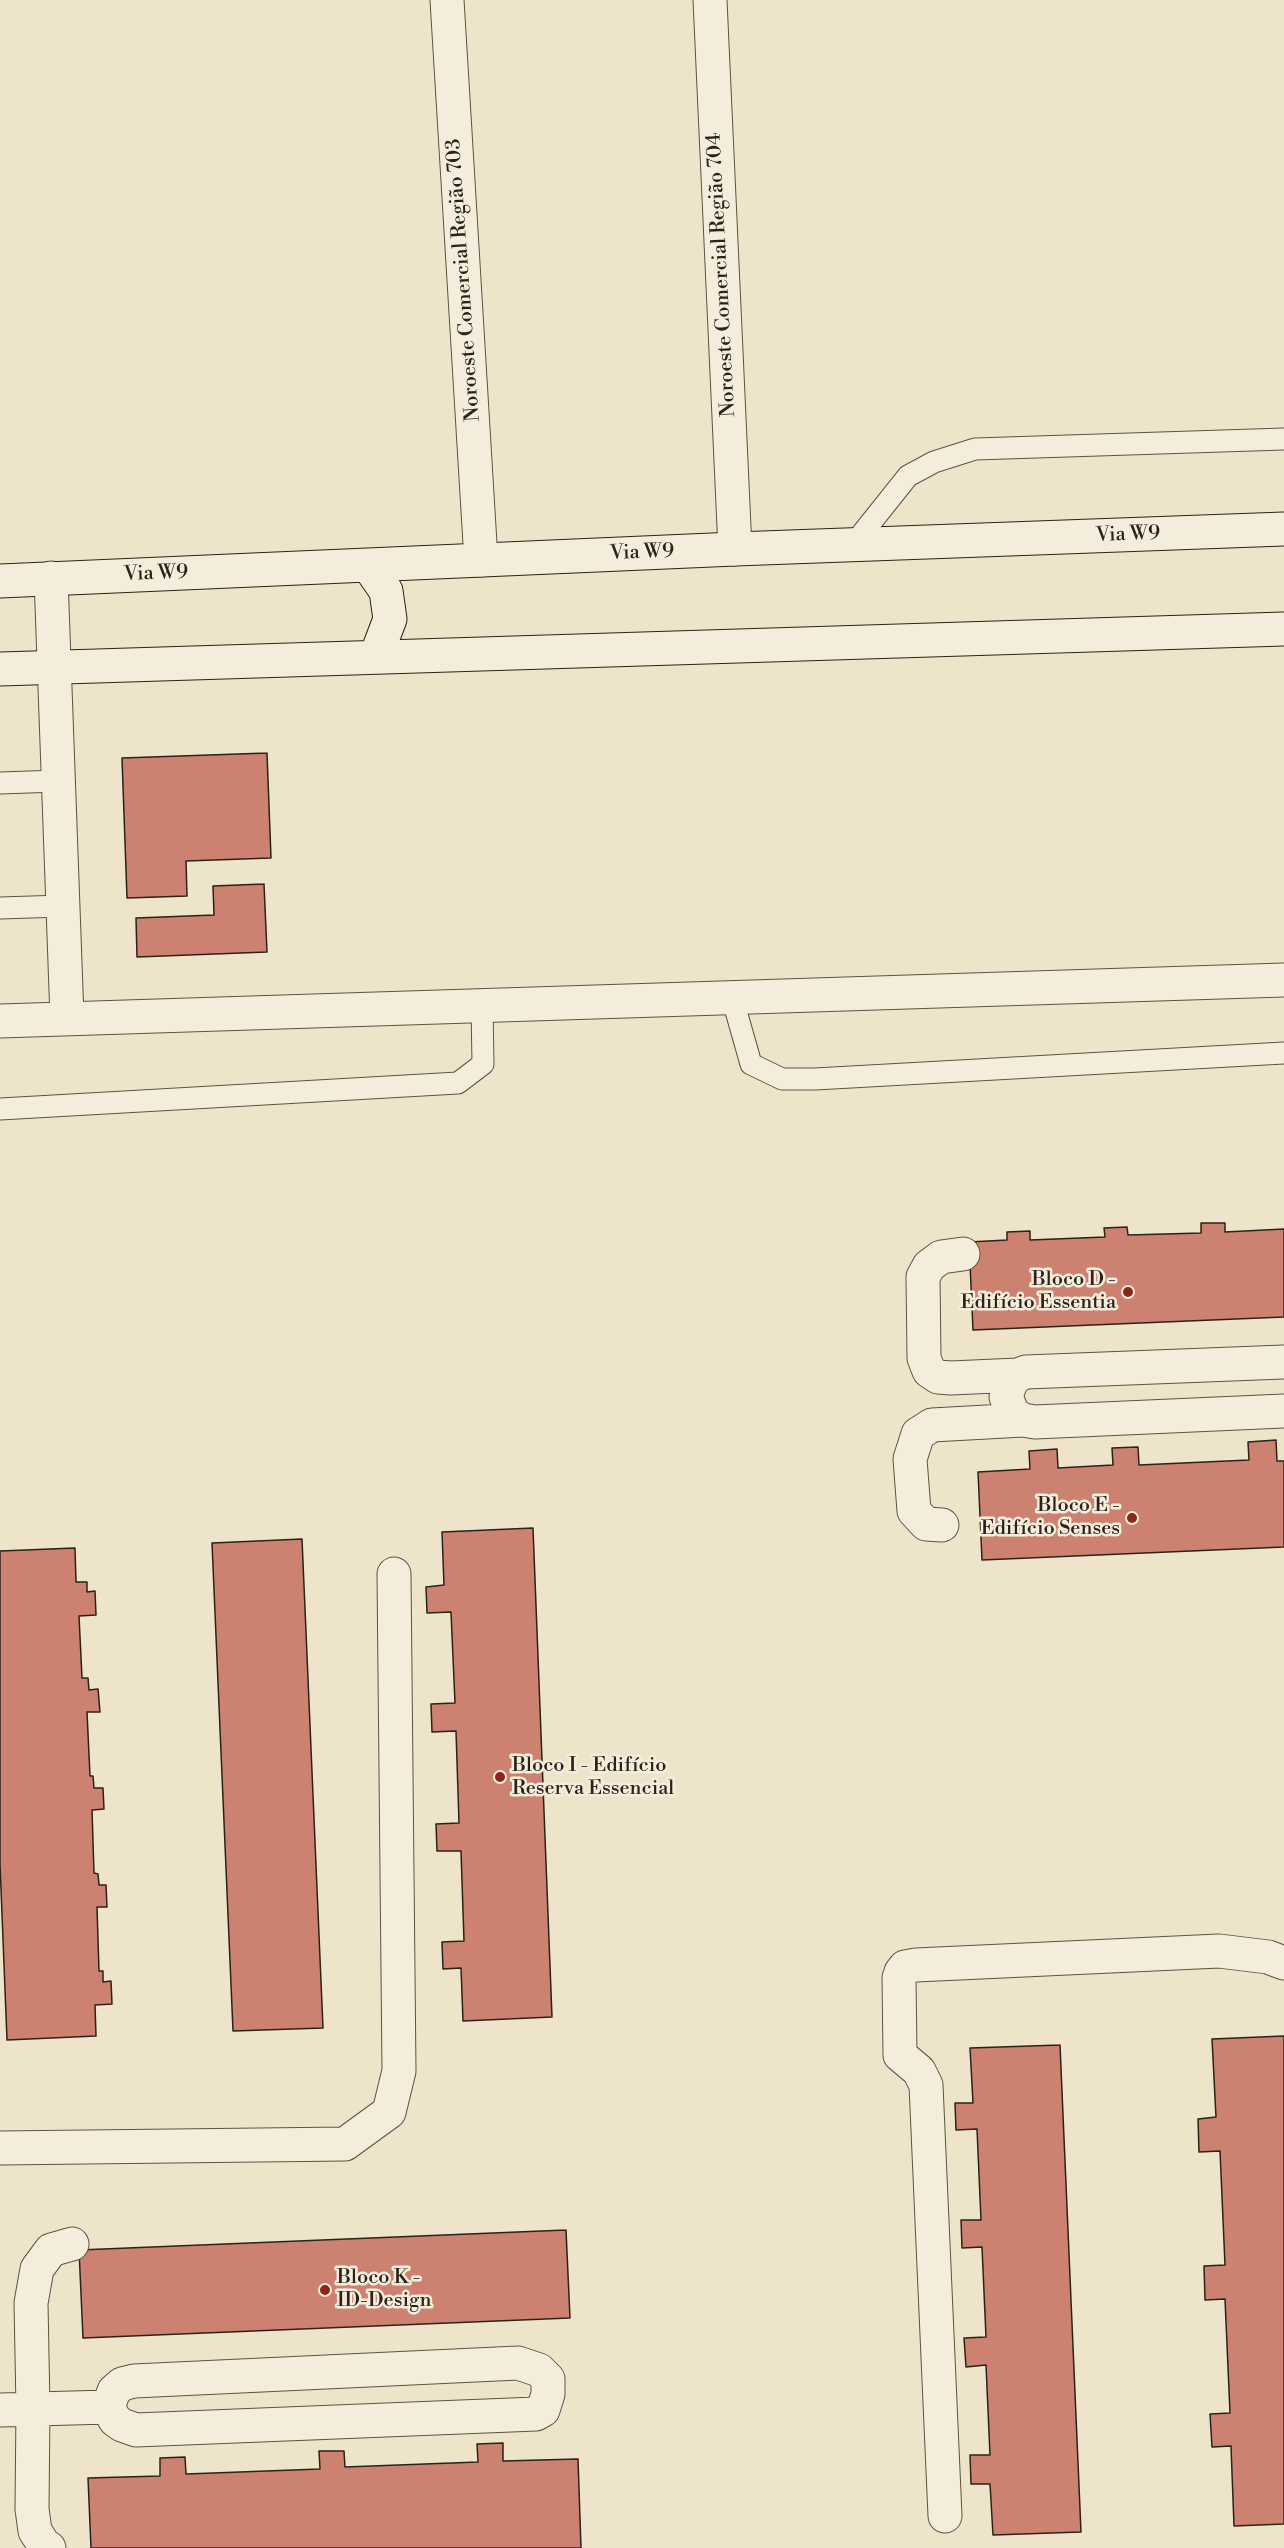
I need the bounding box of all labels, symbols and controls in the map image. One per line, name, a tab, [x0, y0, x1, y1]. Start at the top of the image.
street label: Noroeste Comercial Região 704	[703, 132, 741, 418]
street label: Noroeste Comercial Região 703	[442, 138, 486, 422]
street label: Via W9	[1095, 522, 1161, 548]
street label: Via W9	[609, 540, 675, 566]
street label: Via W9	[123, 561, 189, 587]
place label: Bloco D - Edifício Essentia	[961, 1268, 1116, 1315]
marker: Bloco D - Edifício Essentia	[1121, 1285, 1135, 1299]
place label: Bloco E - Edifício Senses	[981, 1494, 1120, 1541]
marker: Bloco E - Edifício Senses	[1125, 1511, 1139, 1525]
place label: Bloco I - Edifício Reserva Essencial	[512, 1754, 674, 1801]
marker: Bloco I - Edifício Reserva Essencial	[493, 1770, 507, 1784]
place label: Bloco K - ID-Design	[337, 2266, 431, 2313]
marker: Bloco K - ID-Design	[318, 2283, 332, 2297]

